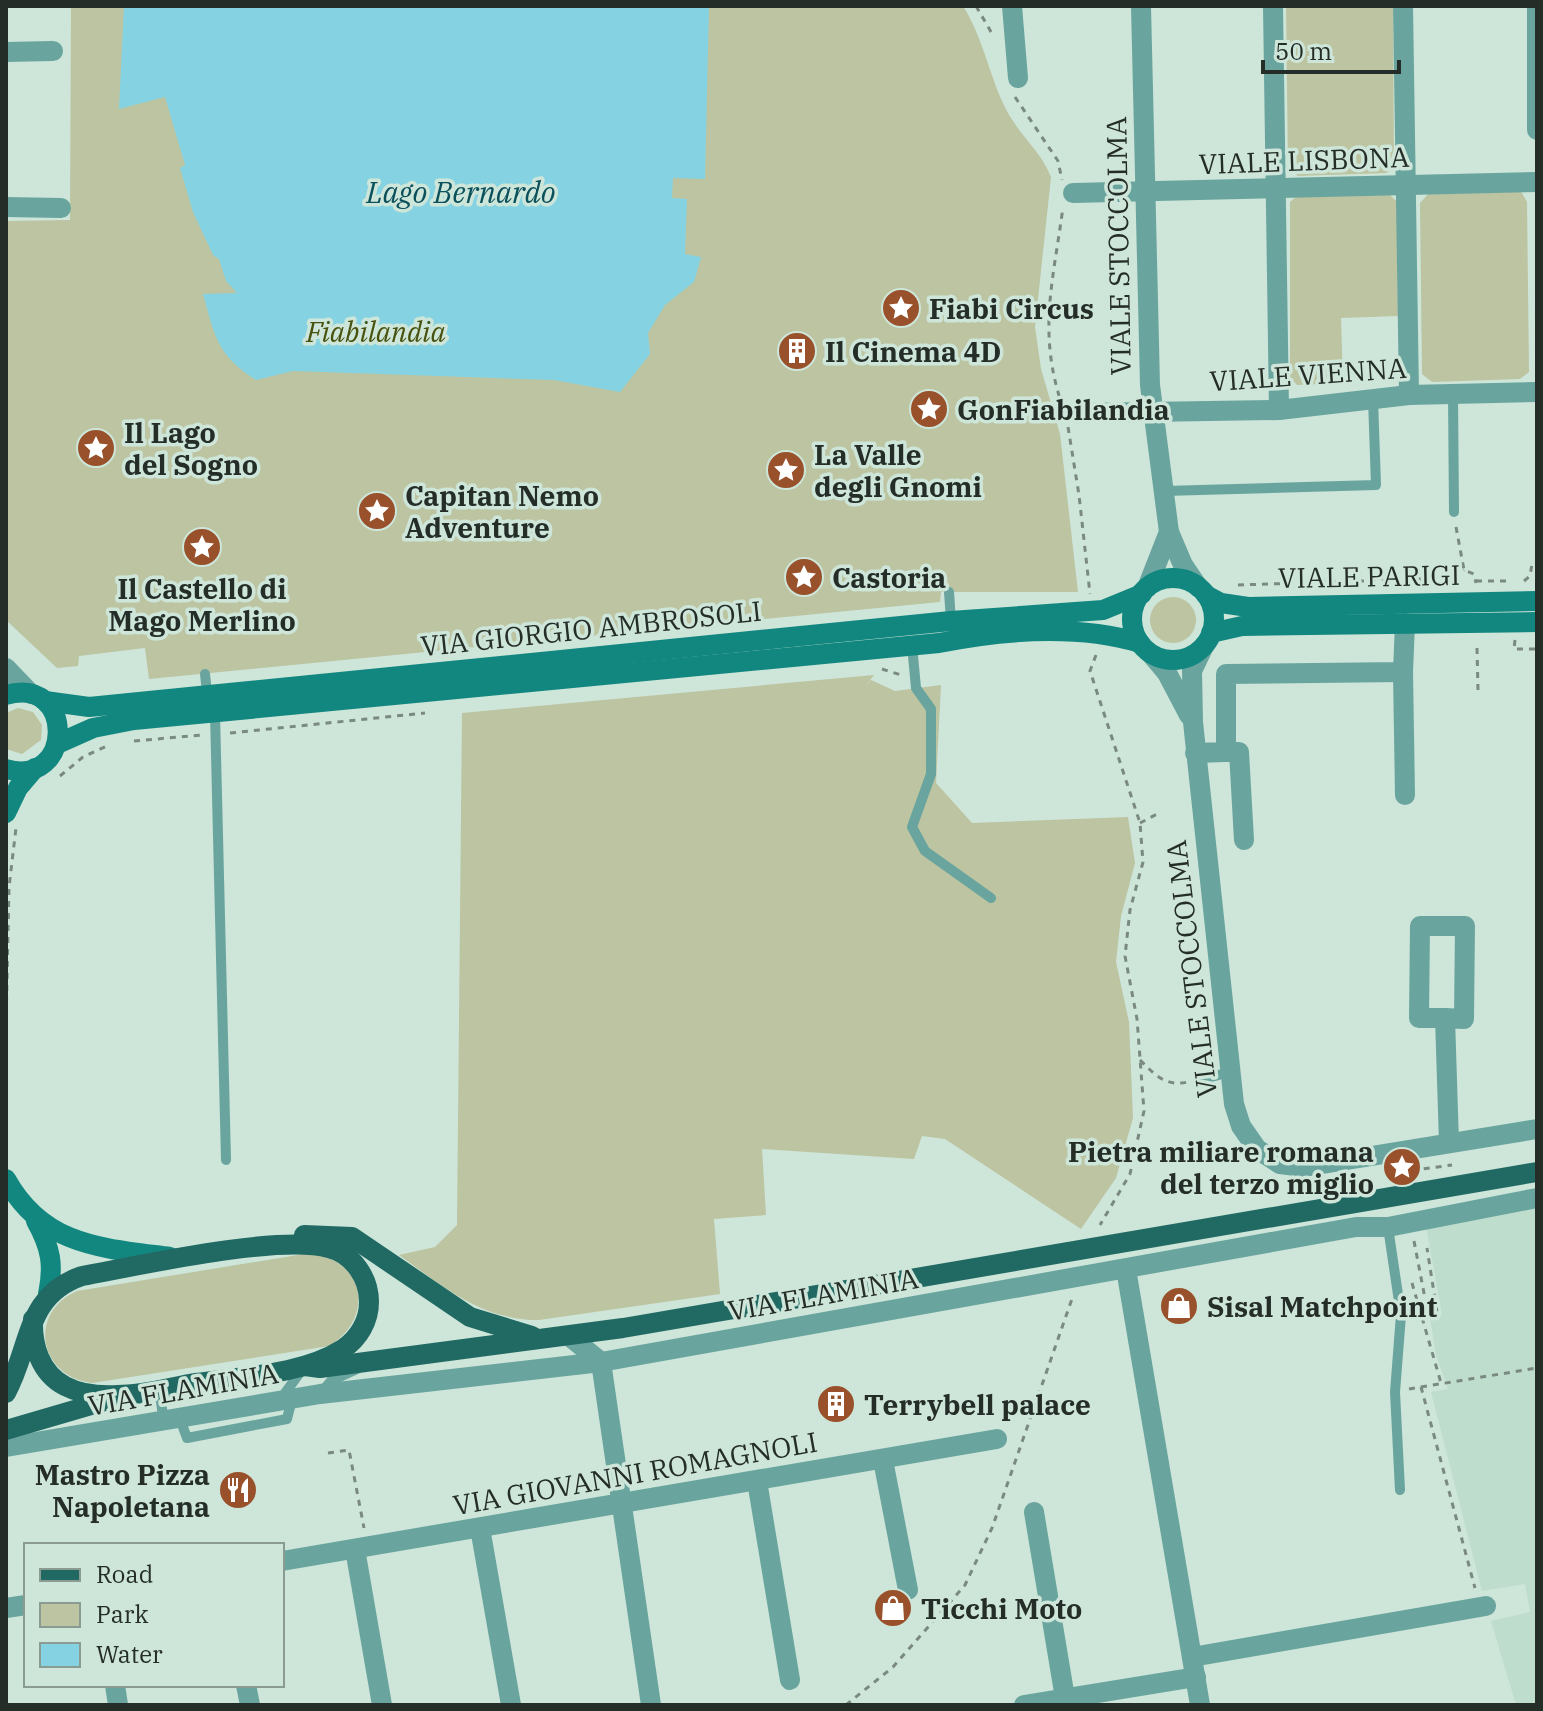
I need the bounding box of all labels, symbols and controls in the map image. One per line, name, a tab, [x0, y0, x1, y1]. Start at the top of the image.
scale bar	[1263, 24, 1399, 74]
text: 50 m	[1275, 35, 1332, 67]
street label: VIALE STOCCOLMA	[1097, 116, 1139, 376]
street label: VIALE LISBONA	[1198, 138, 1410, 182]
water label: Lago Bernardo	[365, 172, 556, 211]
place icon: Fiabi Circus	[880, 287, 922, 329]
place label: Fiabi Circus	[929, 290, 1094, 327]
park label: Fiabilandia	[305, 313, 446, 350]
building icon: Il Cinema 4D	[776, 330, 818, 372]
place label: Il Cinema 4D	[825, 333, 1001, 370]
street label: VIALE VIENNA	[1208, 349, 1408, 399]
place icon: GonFiabilandia	[908, 388, 950, 430]
place label: GonFiabilandia	[957, 391, 1170, 428]
place label: Il Lago del Sogno	[124, 414, 258, 483]
place icon: Il Lago del Sogno	[75, 427, 117, 469]
place label: La Valle degli Gnomi	[814, 436, 982, 505]
place icon: La Valle degli Gnomi	[765, 449, 807, 491]
place label: Capitan Nemo Adventure	[405, 477, 599, 546]
place icon: Capitan Nemo Adventure	[356, 490, 398, 532]
place icon: Il Castello di Mago Merlino	[181, 526, 223, 568]
place icon: Castoria	[783, 556, 825, 598]
street label: VIALE PARIGI	[1277, 556, 1461, 596]
place label: Castoria	[832, 559, 946, 596]
place label: Il Castello di Mago Merlino	[108, 570, 296, 639]
street label: VIA GIORGIO AMBROSOLI	[419, 592, 763, 664]
street label: VIALE STOCCOLMA	[1157, 838, 1225, 1100]
place label: Pietra miliare romana del terzo miglio	[1068, 1133, 1374, 1202]
place icon: Pietra miliare romana del terzo miglio	[1381, 1146, 1423, 1188]
street label: VIA FLAMINIA	[725, 1259, 921, 1329]
shop icon: Sisal Matchpoint	[1158, 1285, 1200, 1327]
place label: Sisal Matchpoint	[1207, 1288, 1437, 1325]
street label: VIA FLAMINIA	[85, 1354, 281, 1424]
building icon: Terrybell palace	[815, 1383, 857, 1425]
place label: Terrybell palace	[864, 1386, 1091, 1423]
street label: VIA GIOVANNI ROMAGNOLI	[450, 1423, 820, 1523]
place label: Mastro Pizza Napoletana	[35, 1456, 210, 1525]
restaurant icon: Mastro Pizza Napoletana	[217, 1469, 259, 1511]
legend	[24, 1543, 284, 1687]
text: Road	[96, 1558, 153, 1590]
shop icon: Ticchi Moto	[872, 1587, 914, 1629]
place label: Ticchi Moto	[921, 1590, 1082, 1627]
text: Park	[96, 1598, 148, 1630]
text: Water	[96, 1638, 163, 1670]

